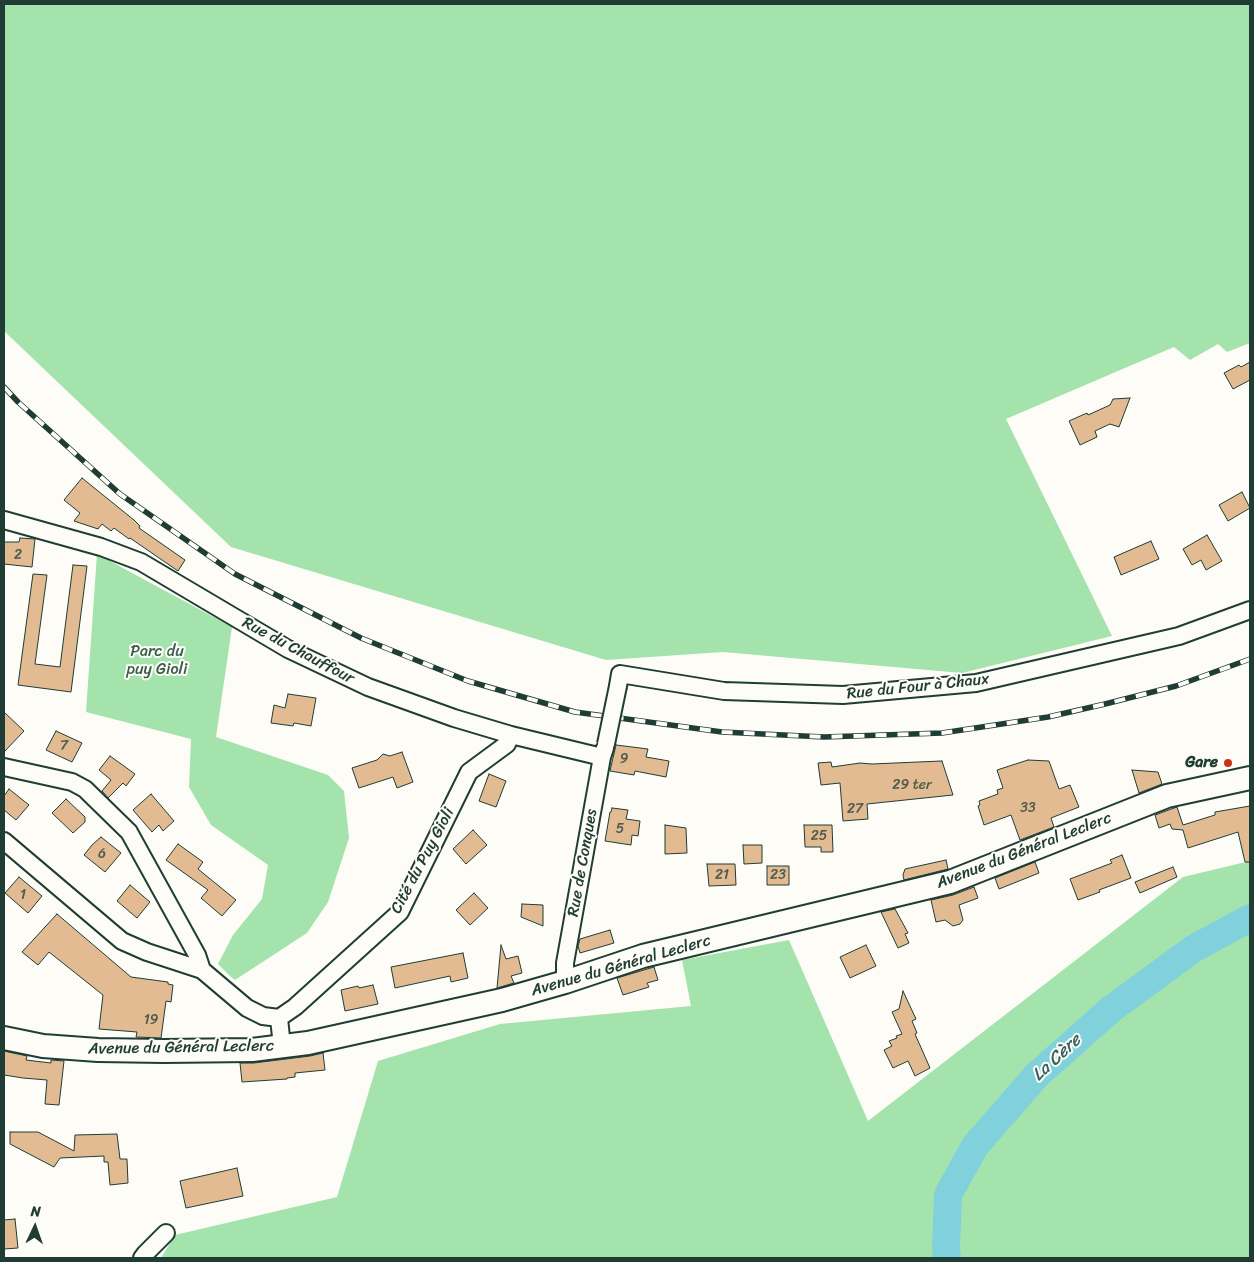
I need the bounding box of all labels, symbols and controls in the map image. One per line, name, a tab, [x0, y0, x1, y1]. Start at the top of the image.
house number: 2	[14, 547, 22, 563]
street label: Rue du Chauffour	[239, 613, 357, 689]
park label: Parc du puy Gioli	[127, 642, 187, 680]
street label: Rue du Four à Chaux	[846, 670, 990, 704]
house number: 7	[60, 738, 68, 754]
house number: 9	[620, 751, 628, 767]
place label: Gare	[1185, 753, 1218, 773]
marker: Gare	[1222, 757, 1234, 769]
house number: 29 ter	[892, 777, 932, 793]
house number: 33	[1020, 800, 1036, 816]
house number: 27	[847, 801, 863, 817]
street label: Cité du Puy Gioli	[387, 805, 459, 917]
street label: Rue de Conques	[564, 808, 602, 918]
street label: Avenue du Général Leclerc	[934, 809, 1114, 893]
house number: 5	[616, 821, 624, 837]
house number: 25	[811, 828, 827, 844]
house number: 6	[98, 846, 106, 862]
house number: 21	[715, 867, 729, 883]
house number: 23	[770, 867, 786, 883]
house number: 1	[20, 887, 26, 903]
street label: Avenue du Général Leclerc	[529, 931, 713, 1001]
house number: 19	[144, 1012, 158, 1028]
water label: La Cère	[1028, 1030, 1086, 1086]
street label: Avenue du Général Leclerc	[88, 1037, 274, 1059]
text: N	[30, 1199, 41, 1224]
north arrow	[10, 1202, 60, 1252]

